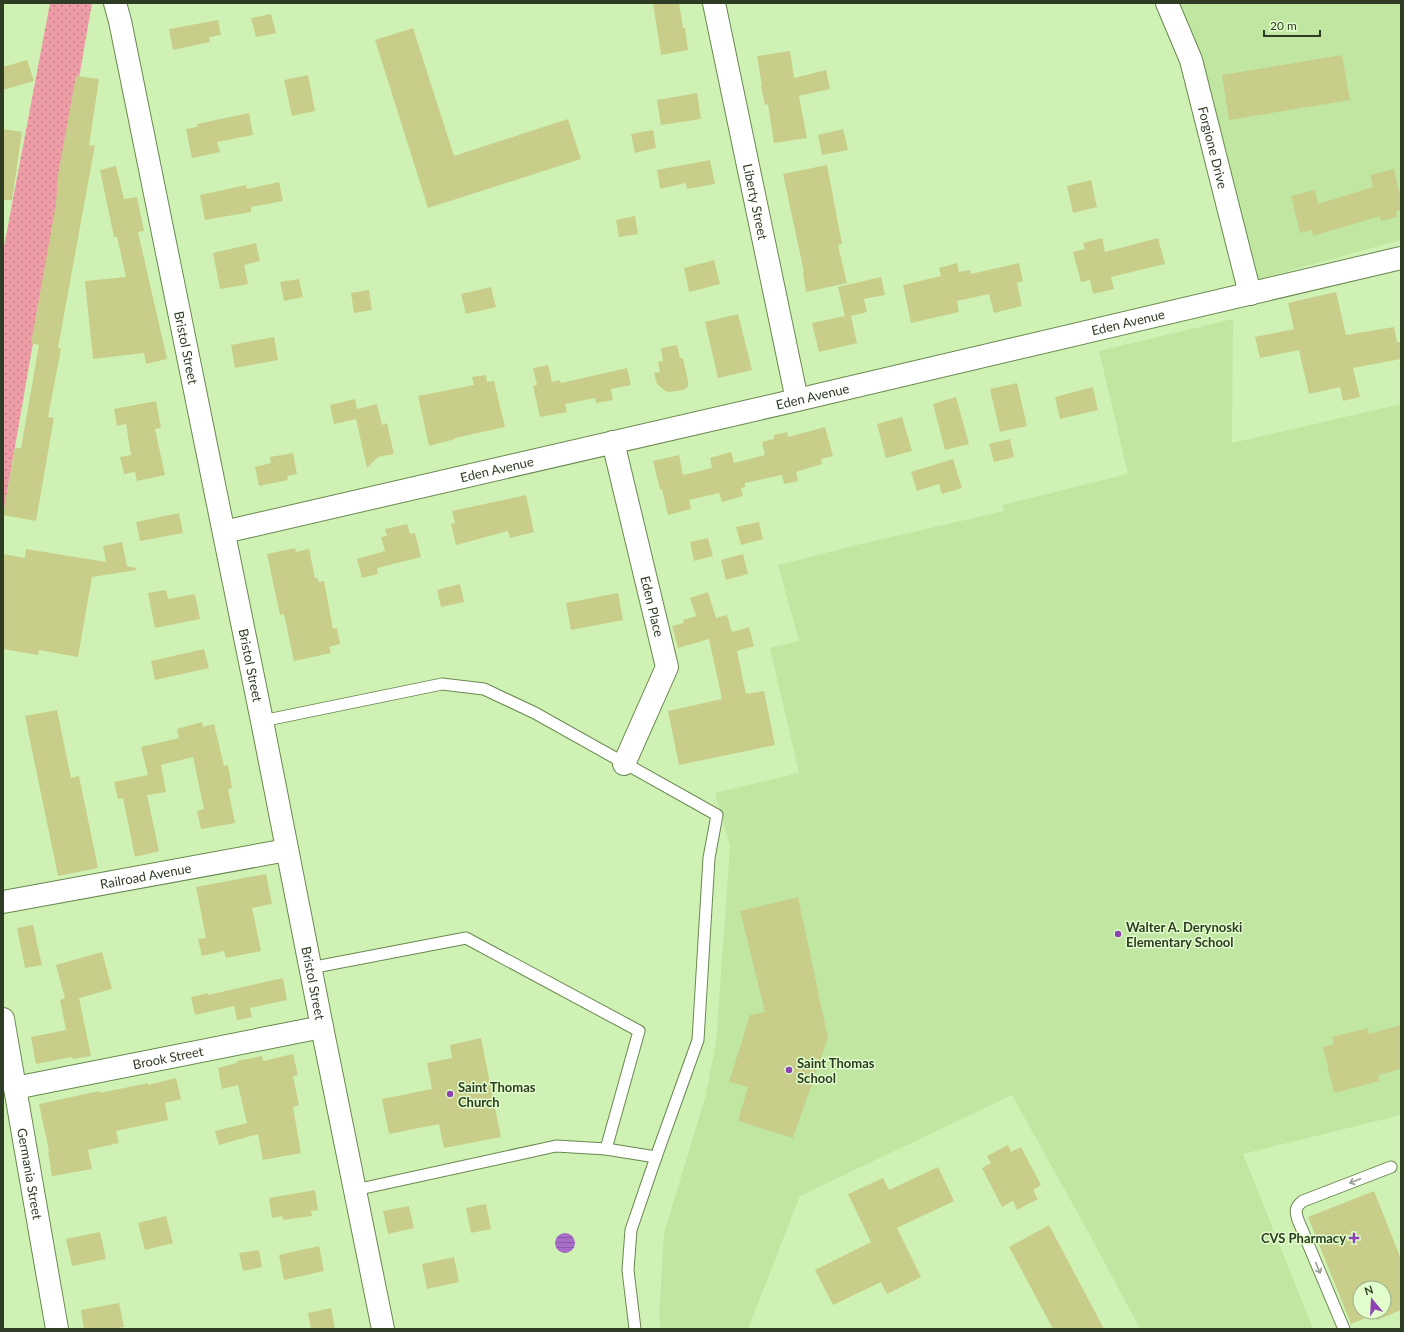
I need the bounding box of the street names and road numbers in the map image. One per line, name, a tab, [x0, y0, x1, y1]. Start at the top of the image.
street label: Forgione Drive	[1195, 104, 1231, 190]
street label: Liberty Street	[740, 162, 771, 242]
street label: Eden Avenue	[1090, 306, 1166, 339]
street label: Bristol Street	[171, 310, 202, 386]
street label: Eden Avenue	[774, 380, 851, 413]
street label: Eden Avenue	[459, 453, 535, 485]
street label: Eden Place	[637, 574, 668, 639]
street label: Bristol Street	[235, 627, 266, 704]
street label: Railroad Avenue	[99, 860, 193, 892]
street label: Bristol Street	[298, 945, 328, 1021]
street label: Brook Street	[131, 1043, 205, 1072]
street label: Germania Street	[14, 1127, 46, 1221]

